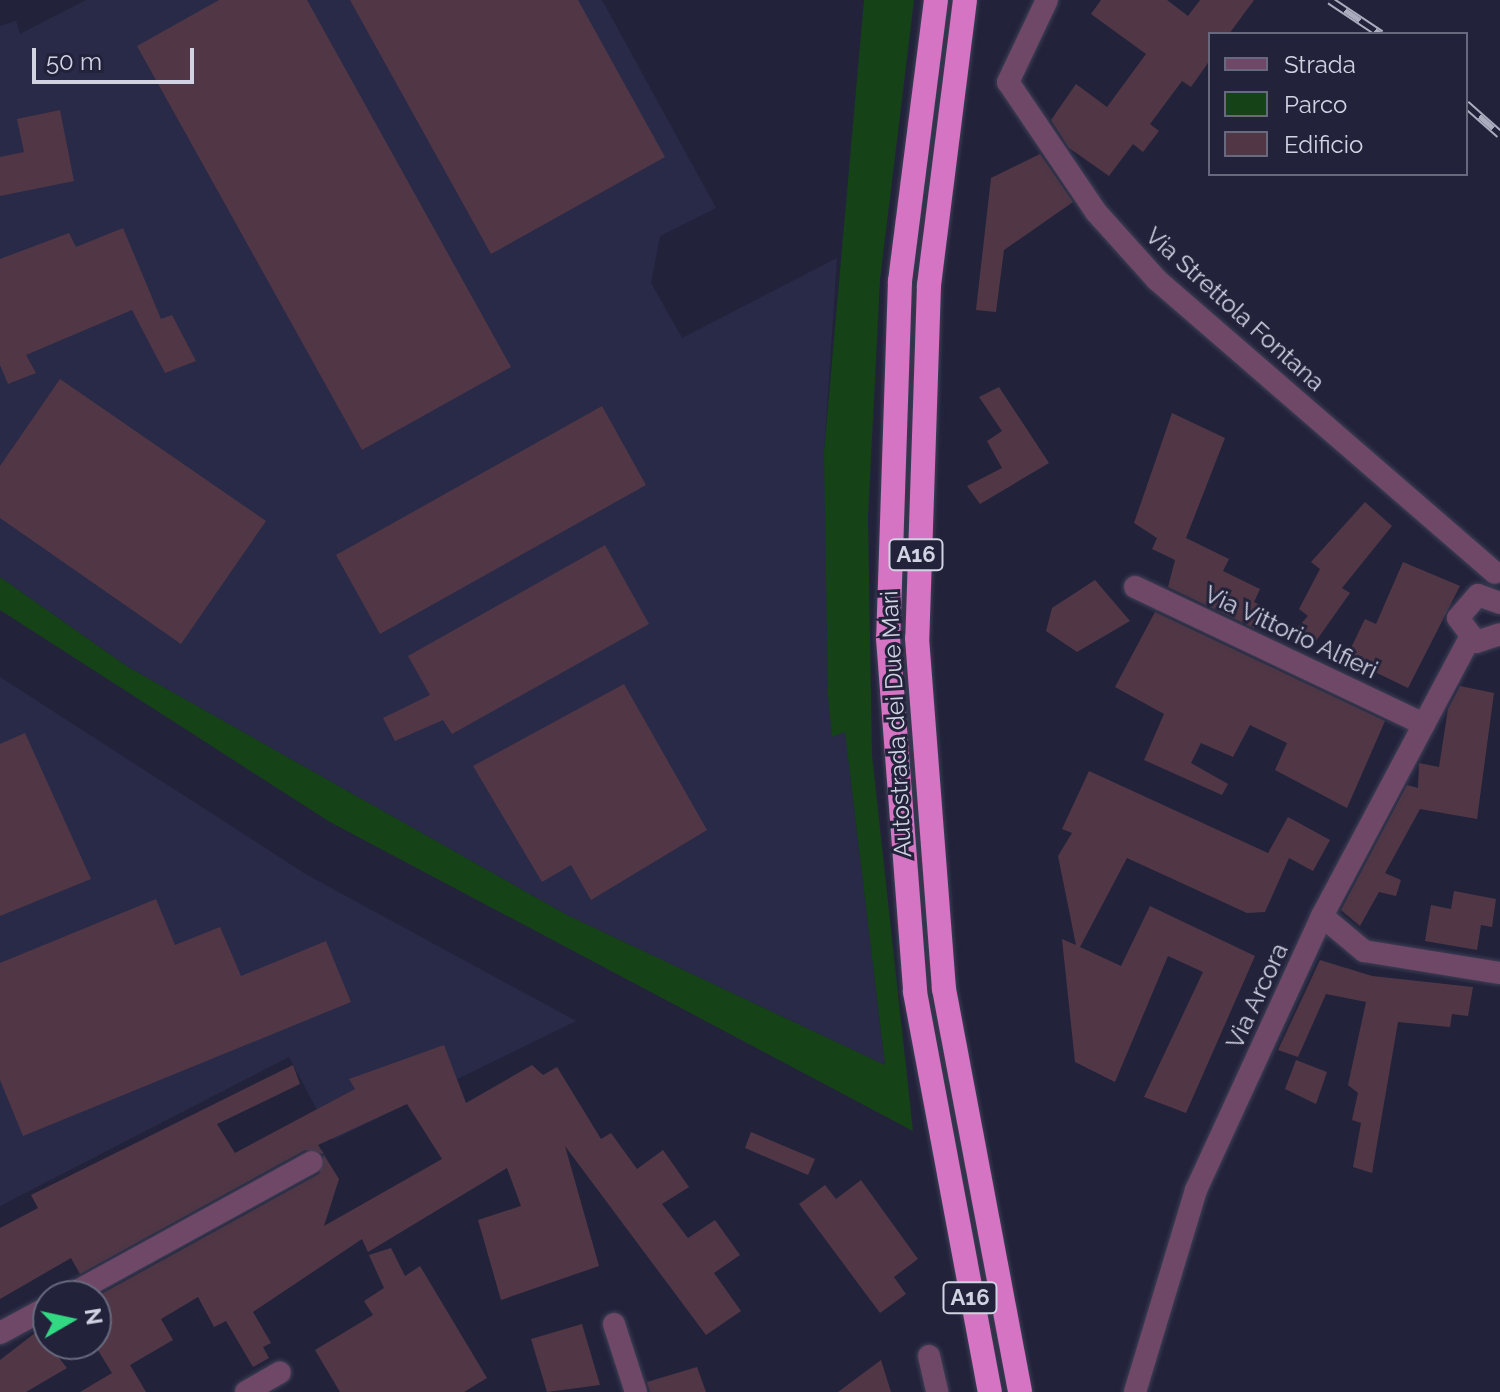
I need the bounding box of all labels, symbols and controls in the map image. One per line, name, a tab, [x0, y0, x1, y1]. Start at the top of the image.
scale bar	[36, 32, 198, 82]
legend	[1208, 32, 1468, 176]
text: 50 m	[46, 47, 102, 76]
text: Strada	[1284, 50, 1356, 79]
text: Parco	[1284, 90, 1347, 119]
text: Edificio	[1284, 130, 1363, 159]
street label: Via Strettola Fontana	[1140, 221, 1330, 397]
road number: A16	[888, 537, 944, 573]
street label: Via Vittorio Alfieri	[1199, 579, 1383, 685]
street label: Autostrada dei Due Mari	[875, 590, 917, 858]
street label: Via Arcora	[1220, 938, 1294, 1054]
north arrow	[32, 1280, 112, 1360]
road number: A16	[942, 1280, 998, 1316]
text: N	[80, 1306, 108, 1327]

